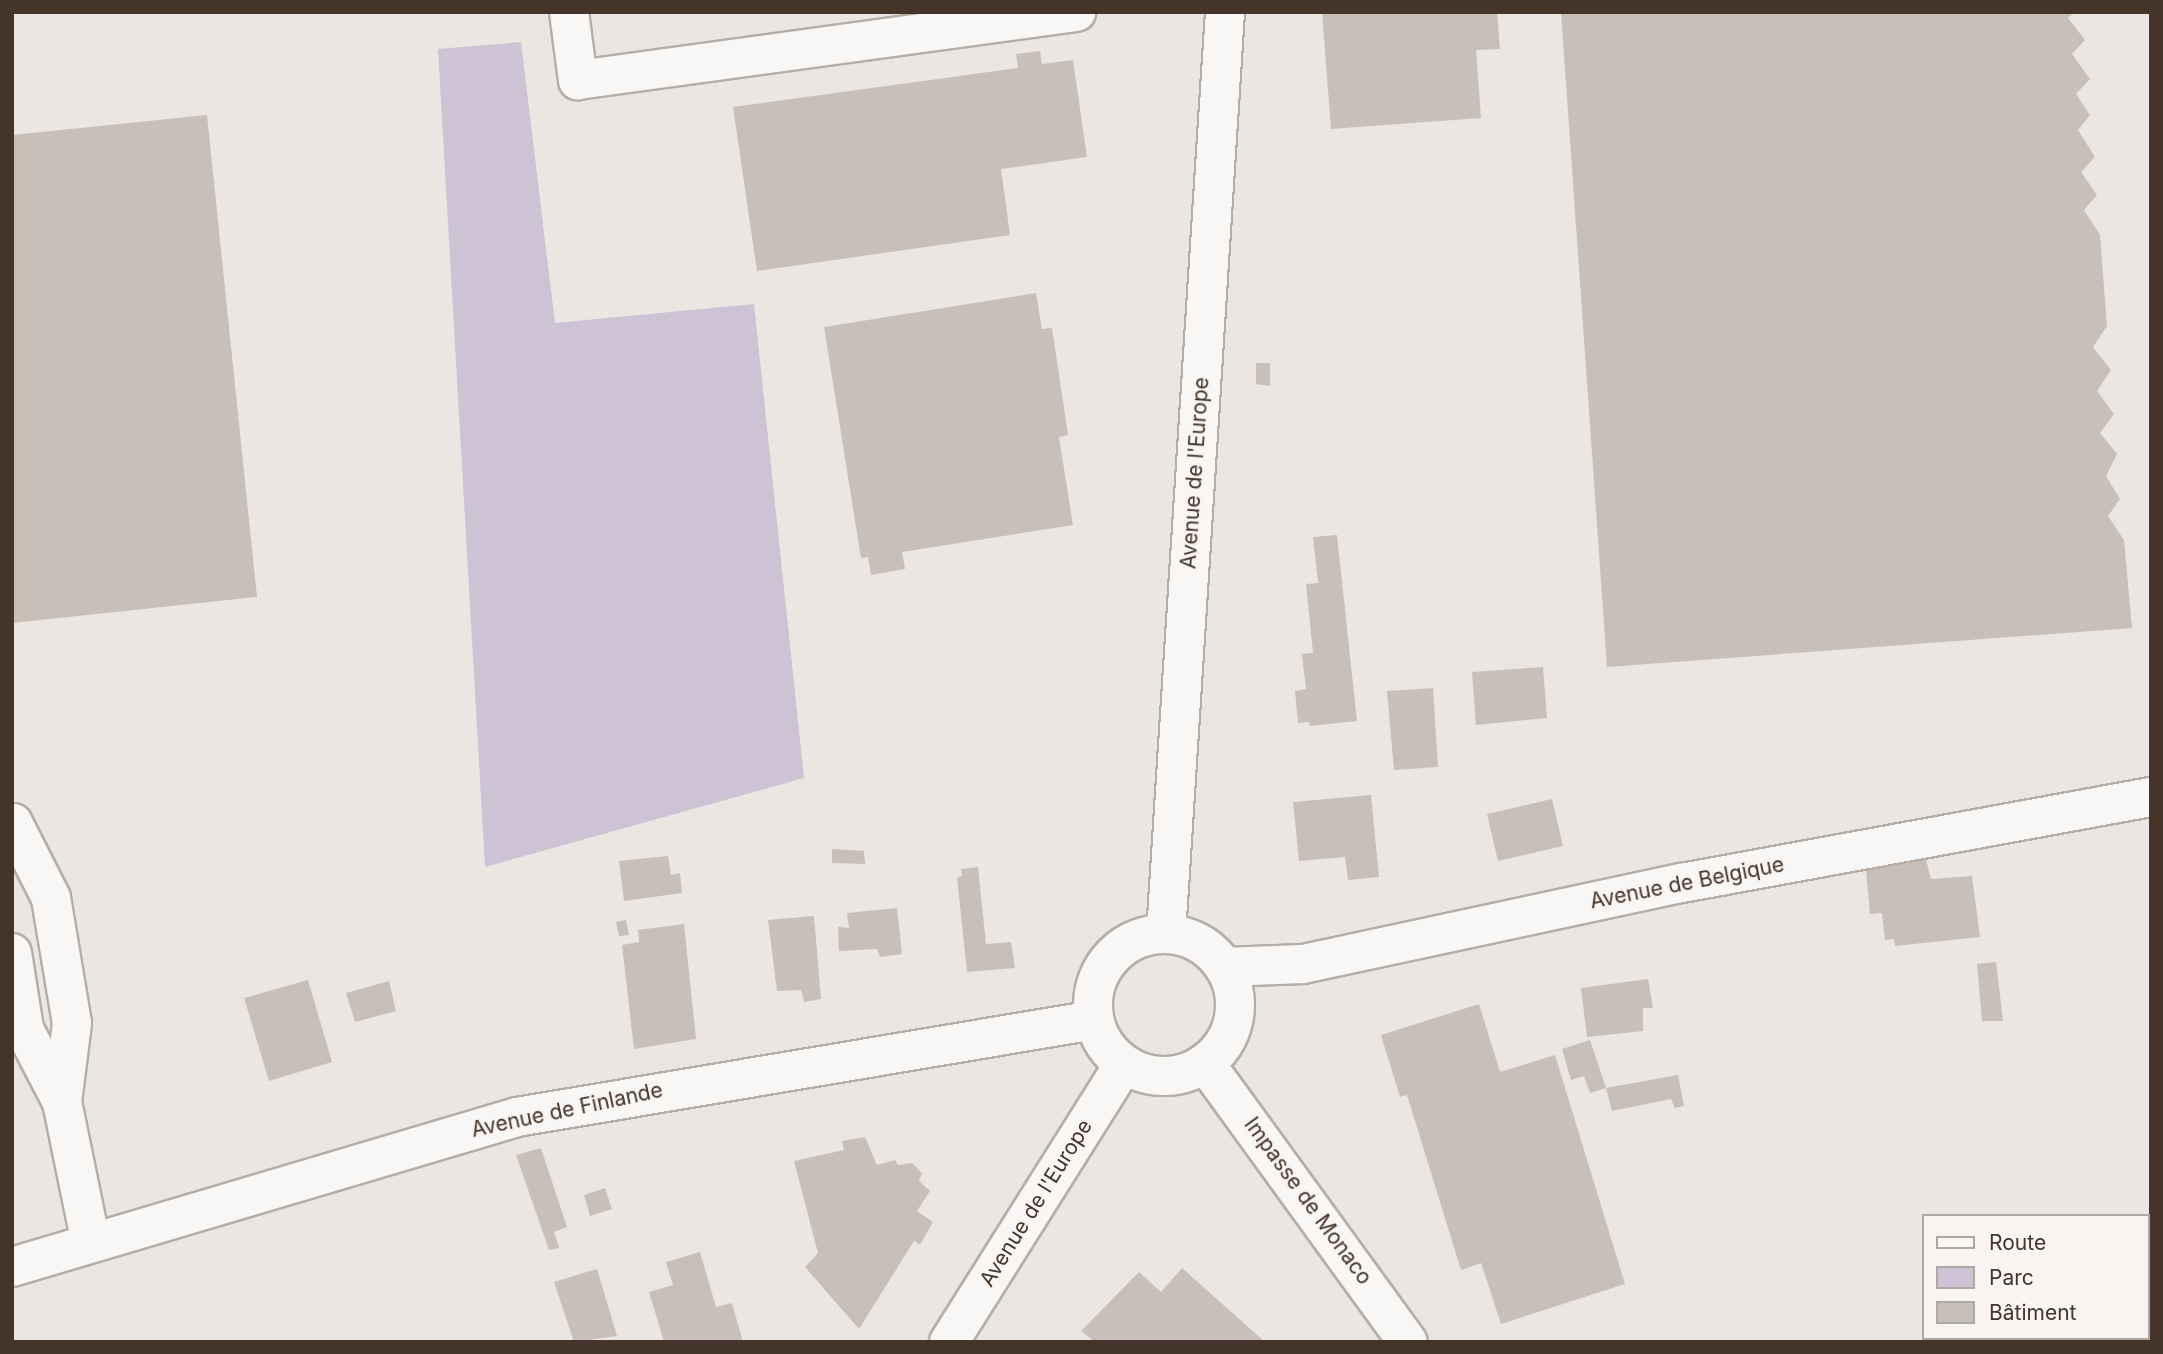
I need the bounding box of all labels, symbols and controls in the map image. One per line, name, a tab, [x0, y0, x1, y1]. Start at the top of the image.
street label: Avenue de l'Europe	[1176, 376, 1214, 570]
street label: Avenue de Belgique	[1588, 852, 1786, 914]
street label: Avenue de Finlande	[469, 1077, 665, 1143]
street label: Impasse de Monaco	[1239, 1112, 1377, 1290]
street label: Avenue de l'Europe	[974, 1115, 1098, 1291]
legend	[1922, 1214, 2149, 1340]
text: Route	[1989, 1230, 2046, 1255]
text: Parc	[1989, 1265, 2034, 1290]
text: Bâtiment	[1989, 1300, 2076, 1325]

